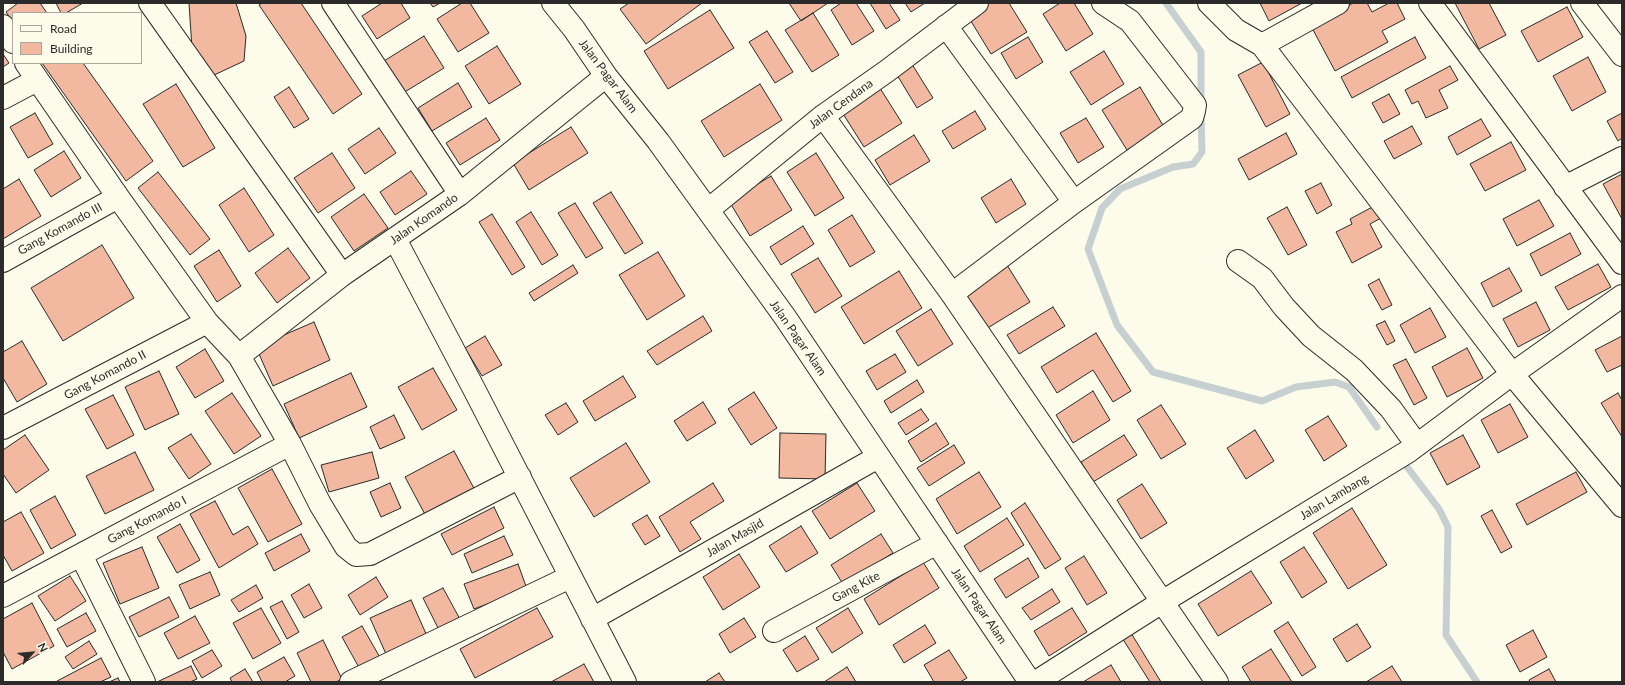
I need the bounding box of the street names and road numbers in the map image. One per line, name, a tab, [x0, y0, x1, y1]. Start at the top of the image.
street label: Jalan Pagar Alam	[576, 36, 640, 116]
street label: Jalan Cendana	[806, 76, 876, 132]
street label: Jalan Komando	[387, 190, 461, 248]
street label: Gang Komando III	[15, 200, 105, 258]
street label: Jalan Pagar Alam	[767, 298, 829, 378]
street label: Gang Komando II	[62, 347, 148, 403]
street label: Jalan Lambang	[1297, 471, 1371, 523]
street label: Gang Komando I	[105, 493, 189, 547]
street label: Jalan Masjid	[704, 516, 766, 560]
street label: Jalan Pagar Alam	[948, 565, 1010, 647]
street label: Gang Kite	[830, 568, 882, 606]

